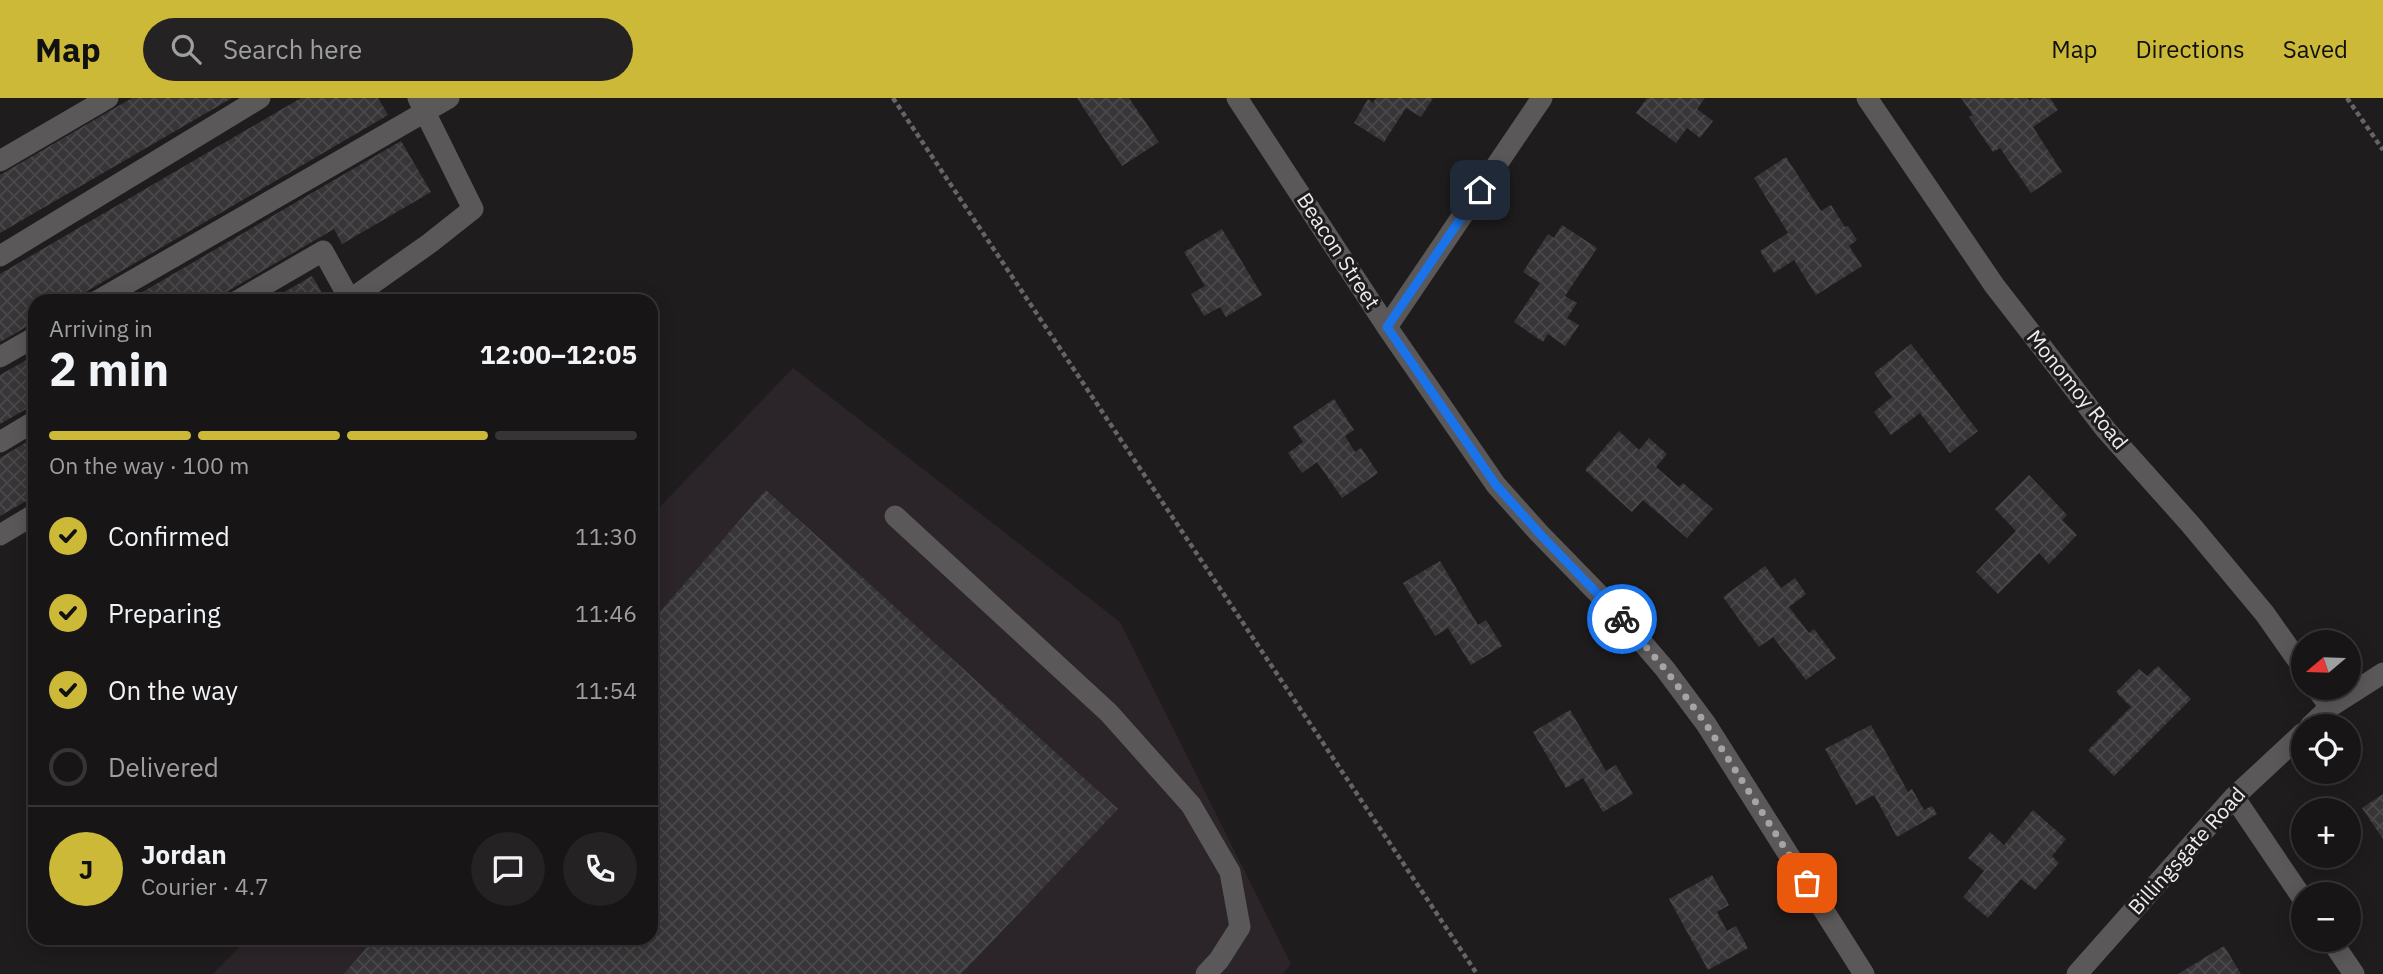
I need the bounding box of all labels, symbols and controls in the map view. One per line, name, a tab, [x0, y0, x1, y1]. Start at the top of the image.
search box	[143, 18, 633, 81]
text: Map	[35, 28, 101, 71]
icon: search	[167, 30, 205, 68]
text: Search here	[223, 32, 362, 66]
text: Map	[2051, 33, 2097, 65]
text: Directions	[2135, 33, 2245, 65]
text: Saved	[2283, 33, 2348, 65]
pin	[1450, 160, 1510, 220]
icon: home	[1461, 171, 1499, 209]
street label: Beacon Street	[1291, 187, 1387, 314]
text: Arriving in	[49, 313, 153, 343]
street label: Monomoy Road	[2021, 324, 2135, 455]
text: 12:00–12:05	[480, 337, 637, 371]
text: 2 min	[49, 339, 169, 399]
text: On the way · 100 m	[49, 450, 249, 480]
icon: check	[49, 517, 87, 555]
text: Confirmed	[108, 519, 230, 553]
text: 11:30	[575, 521, 637, 551]
courier	[1587, 584, 1657, 654]
icon: check	[49, 594, 87, 632]
text: Preparing	[108, 596, 221, 630]
text: 11:46	[575, 598, 637, 628]
icon: bike	[1603, 600, 1641, 638]
north arrow	[2291, 630, 2361, 700]
map controls	[2291, 630, 2361, 952]
icon: check	[49, 671, 87, 709]
text: On the way	[108, 673, 238, 707]
text: 11:54	[575, 675, 637, 705]
button: locate	[2291, 714, 2361, 784]
text: Delivered	[108, 750, 219, 784]
street label: Billingsgate Road	[2121, 780, 2251, 920]
button: +	[2291, 798, 2361, 868]
button: chat	[471, 832, 545, 906]
button: phone	[563, 832, 637, 906]
text: Jordan	[141, 837, 227, 871]
text: J	[79, 852, 93, 886]
pin	[1777, 853, 1837, 913]
icon: bag	[1788, 864, 1826, 902]
text: Courier · 4.7	[141, 871, 269, 901]
button: −	[2291, 882, 2361, 952]

